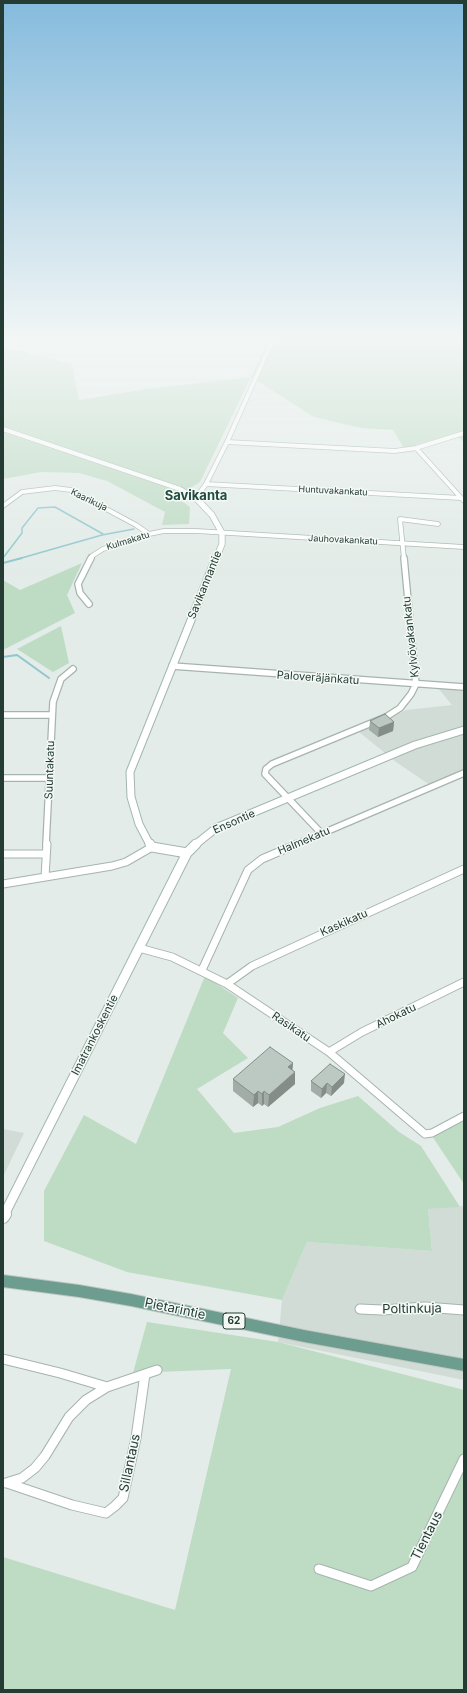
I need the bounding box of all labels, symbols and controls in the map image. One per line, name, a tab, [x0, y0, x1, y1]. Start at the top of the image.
street label: Huntuvakankatu	[298, 484, 368, 498]
street label: Kaarikuja	[69, 487, 109, 513]
district label: Savikanta	[165, 488, 227, 504]
street label: Kulmakatu	[105, 529, 151, 553]
street label: Jauhovakankatu	[308, 533, 378, 547]
street label: Savikannantie	[185, 549, 225, 621]
street label: Kylvövakankatu	[400, 596, 422, 678]
street label: Paloveräjänkatu	[276, 669, 360, 687]
street label: Suuntakatu	[42, 740, 58, 800]
street label: Ensontie	[211, 807, 257, 837]
street label: Halmekatu	[276, 824, 332, 858]
street label: Kaskikatu	[318, 907, 370, 939]
street label: Imatrankoskentie	[69, 992, 121, 1078]
street label: Ahokatu	[374, 1001, 418, 1031]
street label: Rasikatu	[269, 1009, 313, 1045]
street label: Pietarintie	[143, 1295, 207, 1323]
street label: Poltinkuja	[382, 1301, 442, 1317]
road number: 62	[223, 1313, 245, 1329]
street label: Sillantaus	[116, 1433, 144, 1493]
street label: Tientaus	[408, 1509, 446, 1563]

